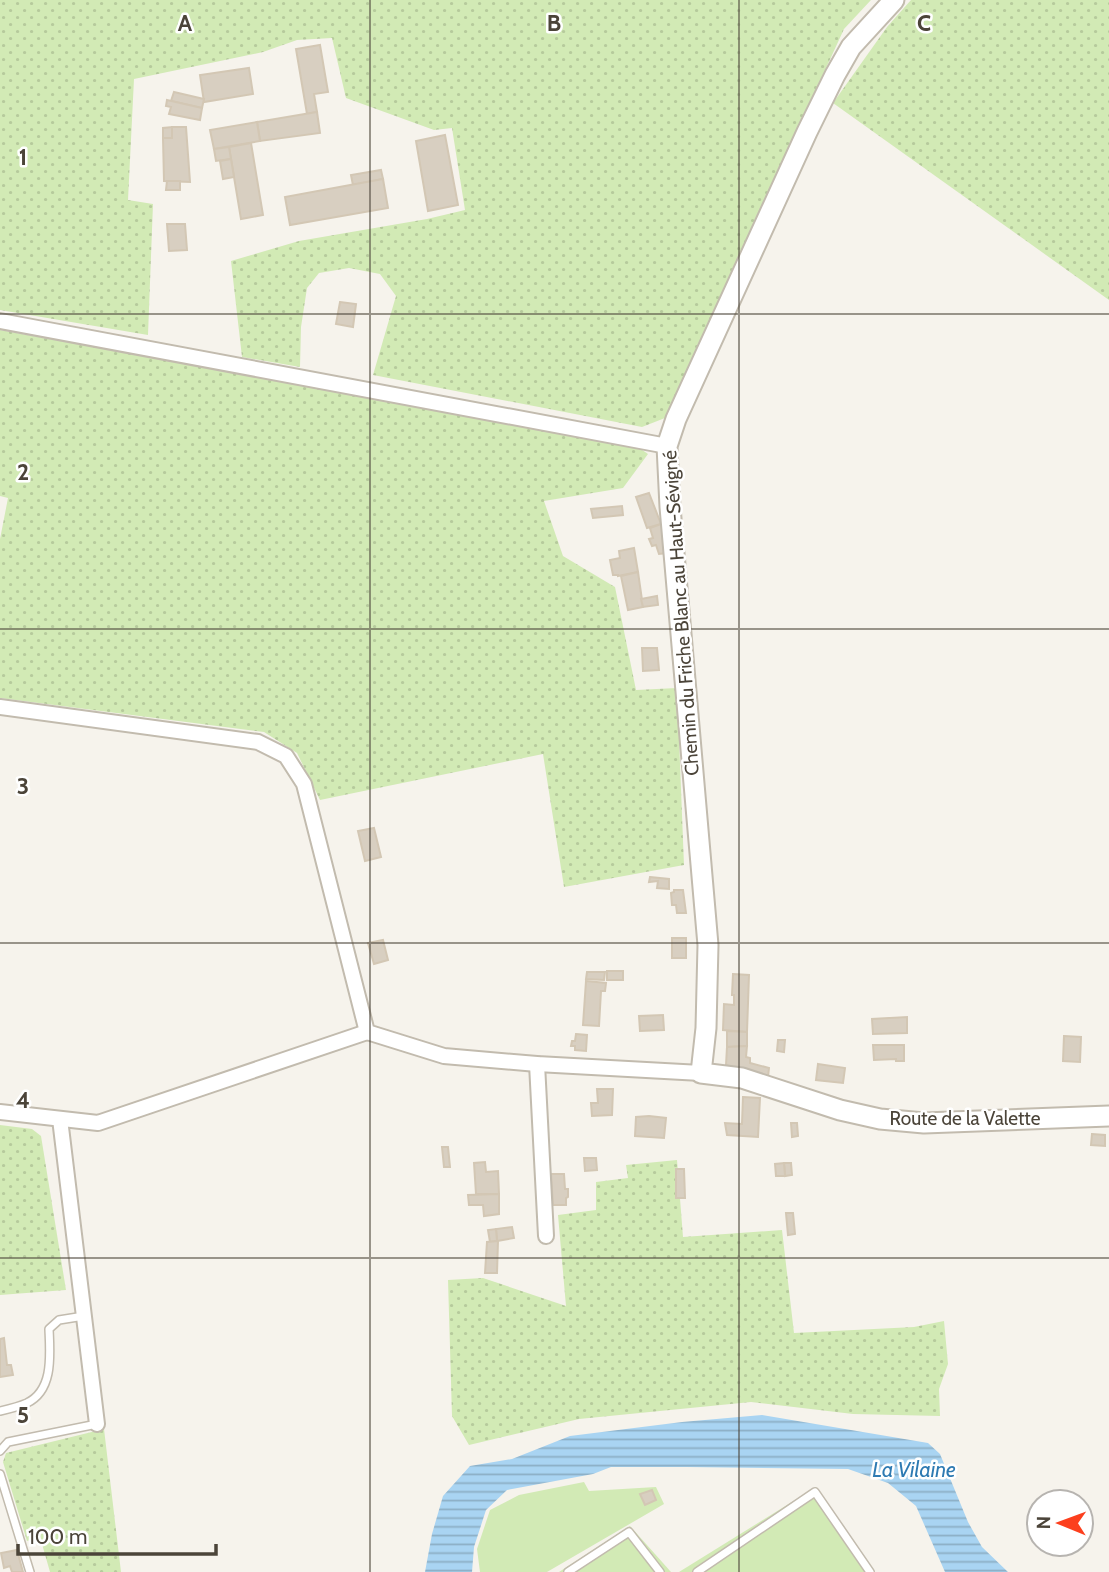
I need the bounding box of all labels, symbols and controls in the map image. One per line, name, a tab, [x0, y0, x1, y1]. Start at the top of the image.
text: A	[178, 9, 193, 37]
text: B	[547, 9, 561, 37]
text: C	[917, 9, 931, 37]
text: 1	[19, 143, 27, 171]
street label: Chemin du Friche Blanc au Haut-Sévigné	[658, 449, 704, 777]
text: 2	[17, 458, 29, 486]
text: 3	[17, 772, 29, 800]
text: 4	[16, 1086, 30, 1114]
street label: Route de la Valette	[890, 1107, 1041, 1130]
text: 5	[17, 1401, 29, 1429]
water label: La Vilaine	[872, 1457, 956, 1482]
north arrow	[1025, 1488, 1095, 1558]
scale bar	[18, 1512, 215, 1556]
text: N	[1032, 1516, 1055, 1530]
text: 100 m	[28, 1524, 87, 1549]

